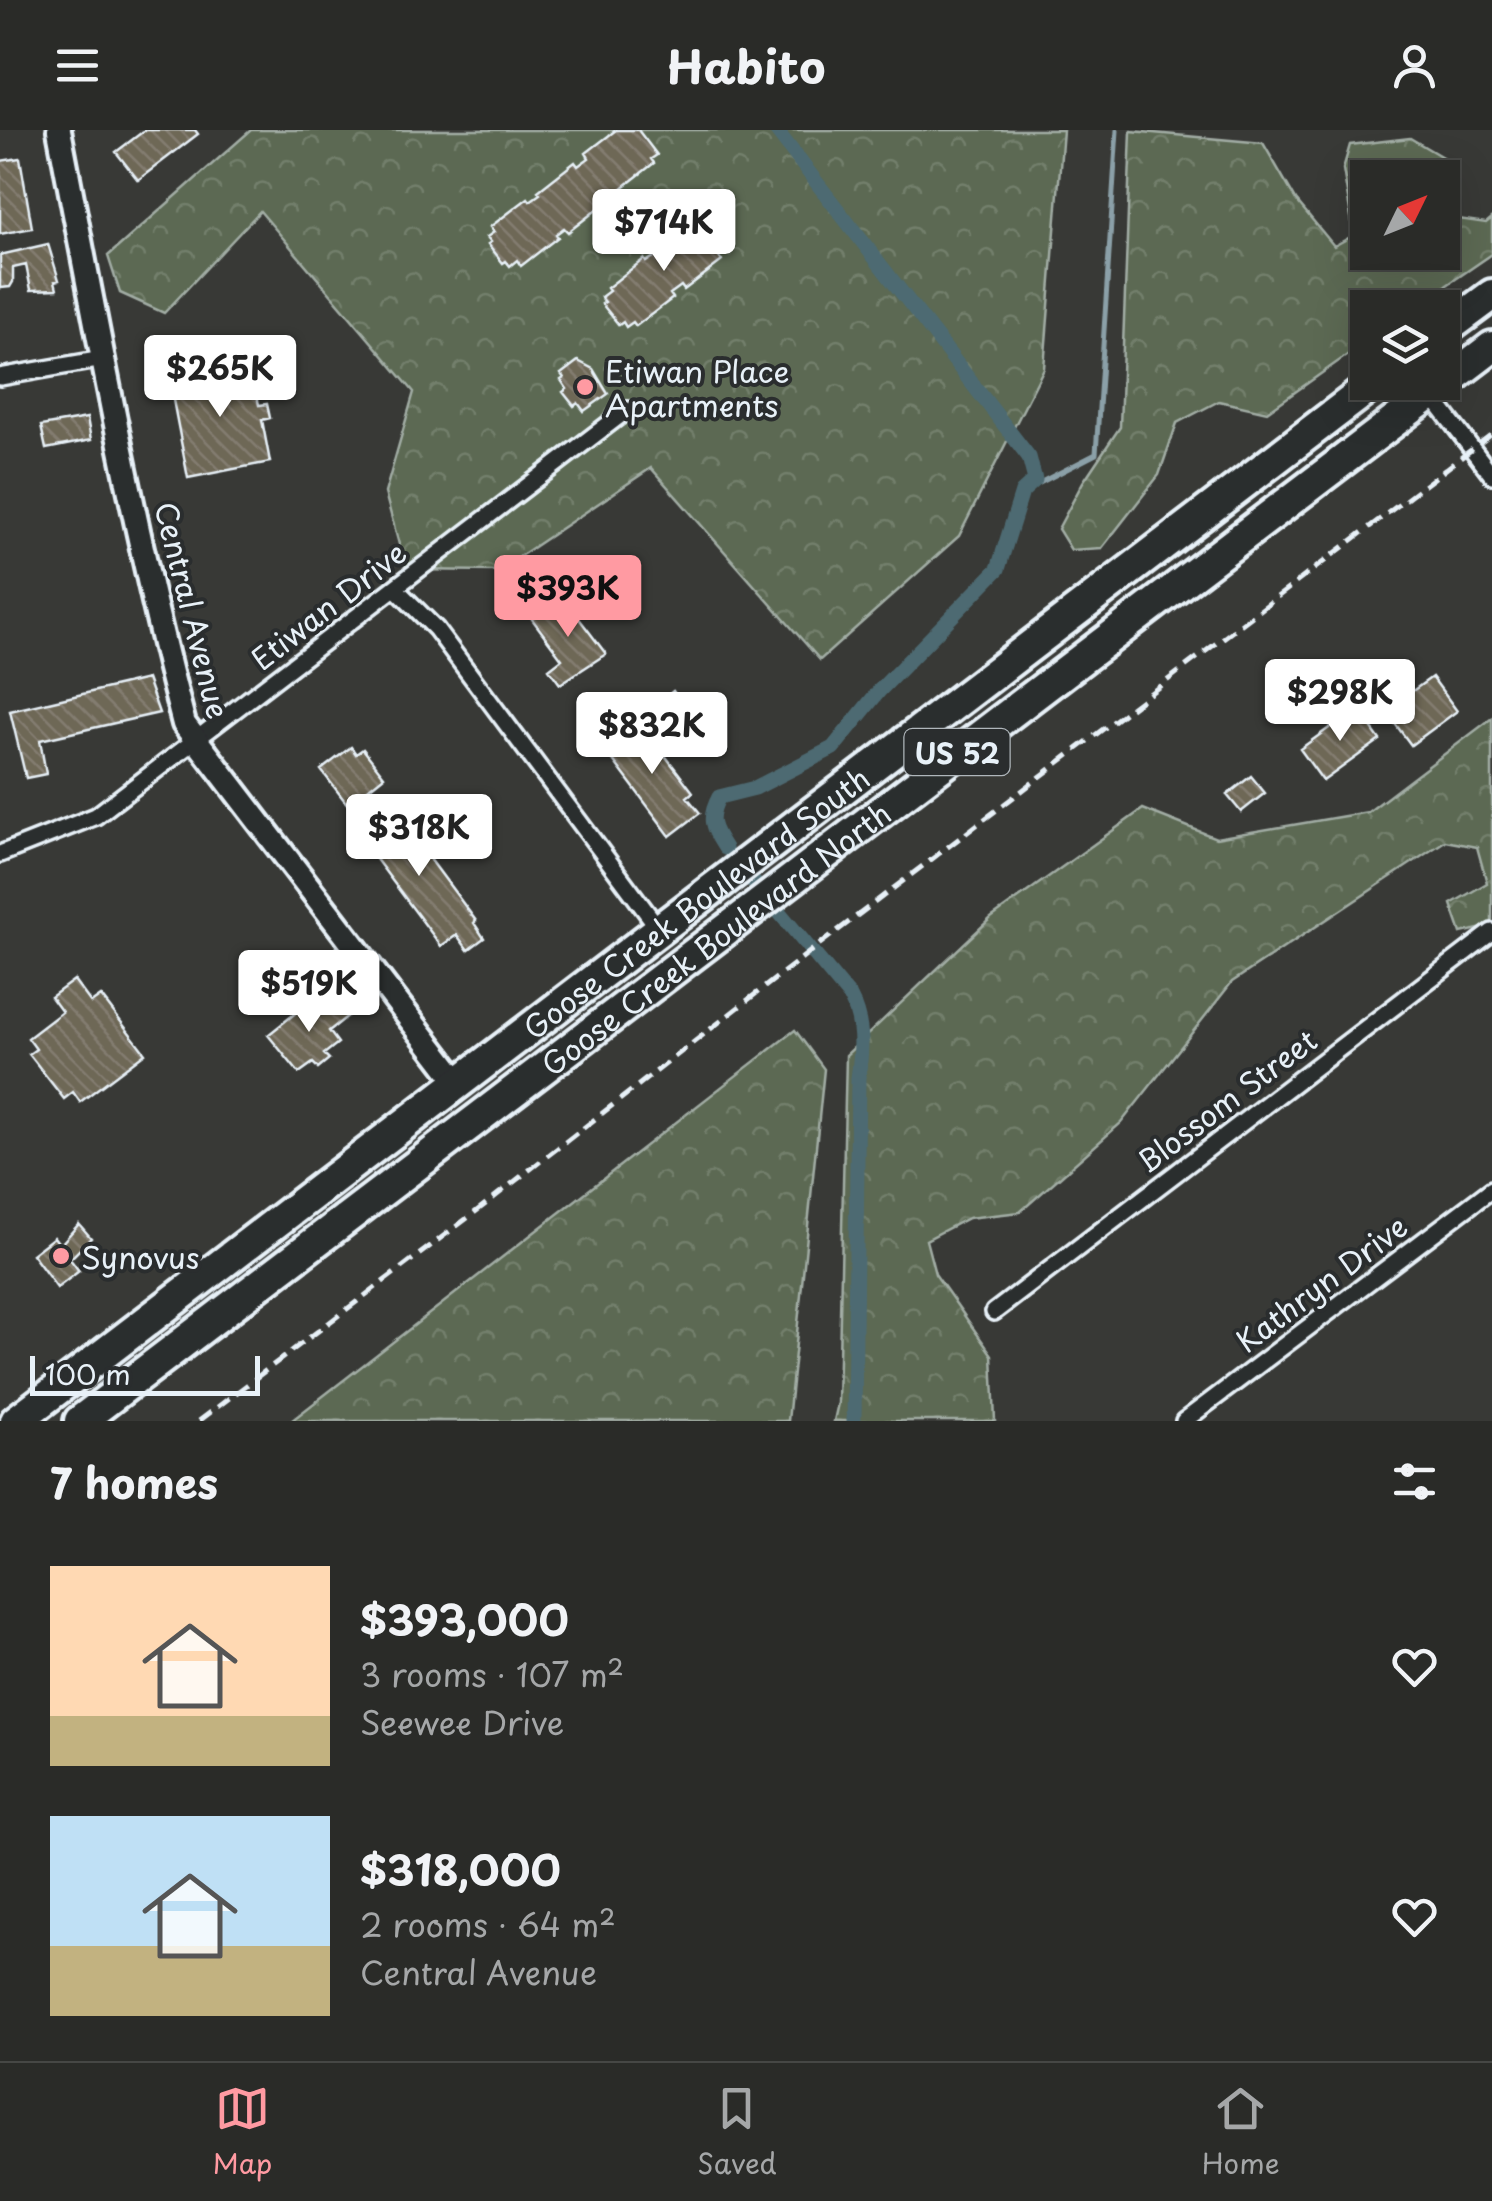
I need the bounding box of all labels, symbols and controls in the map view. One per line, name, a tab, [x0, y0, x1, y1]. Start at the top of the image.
text: Habito	[667, 31, 825, 99]
icon: menu	[50, 38, 105, 93]
icon: person	[1387, 38, 1442, 93]
north arrow	[1350, 160, 1460, 270]
map controls	[1350, 160, 1460, 400]
pin: $714K	[594, 189, 734, 274]
text: $714K	[614, 197, 714, 245]
button: layers	[1350, 290, 1460, 400]
pin: $265K	[150, 335, 290, 420]
text: $265K	[166, 343, 274, 391]
place label: Etiwan Place Apartments	[605, 348, 789, 427]
marker: Etiwan Place Apartments	[574, 376, 596, 398]
street label: Central Avenue	[144, 497, 242, 723]
street label: Etiwan Drive	[241, 530, 415, 680]
pin: $393K	[498, 555, 638, 640]
text: $393K	[516, 563, 620, 611]
pin: $298K	[1270, 659, 1410, 744]
text: $298K	[1287, 667, 1393, 715]
pin: $832K	[582, 692, 722, 777]
text: $832K	[598, 700, 706, 748]
road number: US 52	[904, 729, 1010, 775]
street label: Goose Creek Boulevard South	[513, 755, 878, 1049]
street label: Goose Creek Boulevard North	[531, 790, 899, 1086]
pin: $318K	[349, 794, 489, 879]
text: $318K	[368, 802, 470, 850]
pin: $519K	[239, 950, 379, 1035]
text: $519K	[260, 958, 358, 1006]
street label: Blossom Street	[1127, 1017, 1325, 1183]
street label: Kathryn Drive	[1226, 1203, 1416, 1363]
place label: Synovus	[81, 1234, 199, 1279]
marker: Synovus	[50, 1245, 72, 1267]
scale bar	[30, 1351, 260, 1396]
text: 100 m	[45, 1352, 131, 1395]
text: 7 homes	[50, 1450, 218, 1513]
icon: filters	[1387, 1454, 1442, 1509]
text: $393,000	[360, 1587, 569, 1650]
icon: home	[130, 1606, 250, 1726]
icon: heart	[1387, 1639, 1442, 1694]
text: 3 rooms · 107 m²	[360, 1650, 624, 1698]
text: Seewee Drive	[360, 1698, 564, 1746]
text: $318,000	[360, 1837, 561, 1900]
icon: home	[130, 1856, 250, 1976]
icon: heart	[1387, 1889, 1442, 1944]
text: 2 rooms · 64 m²	[360, 1900, 616, 1948]
text: Central Avenue	[360, 1948, 597, 1996]
tab: Map	[212, 2081, 272, 2184]
tab: Saved	[697, 2081, 777, 2184]
tab: Home	[1202, 2081, 1280, 2184]

